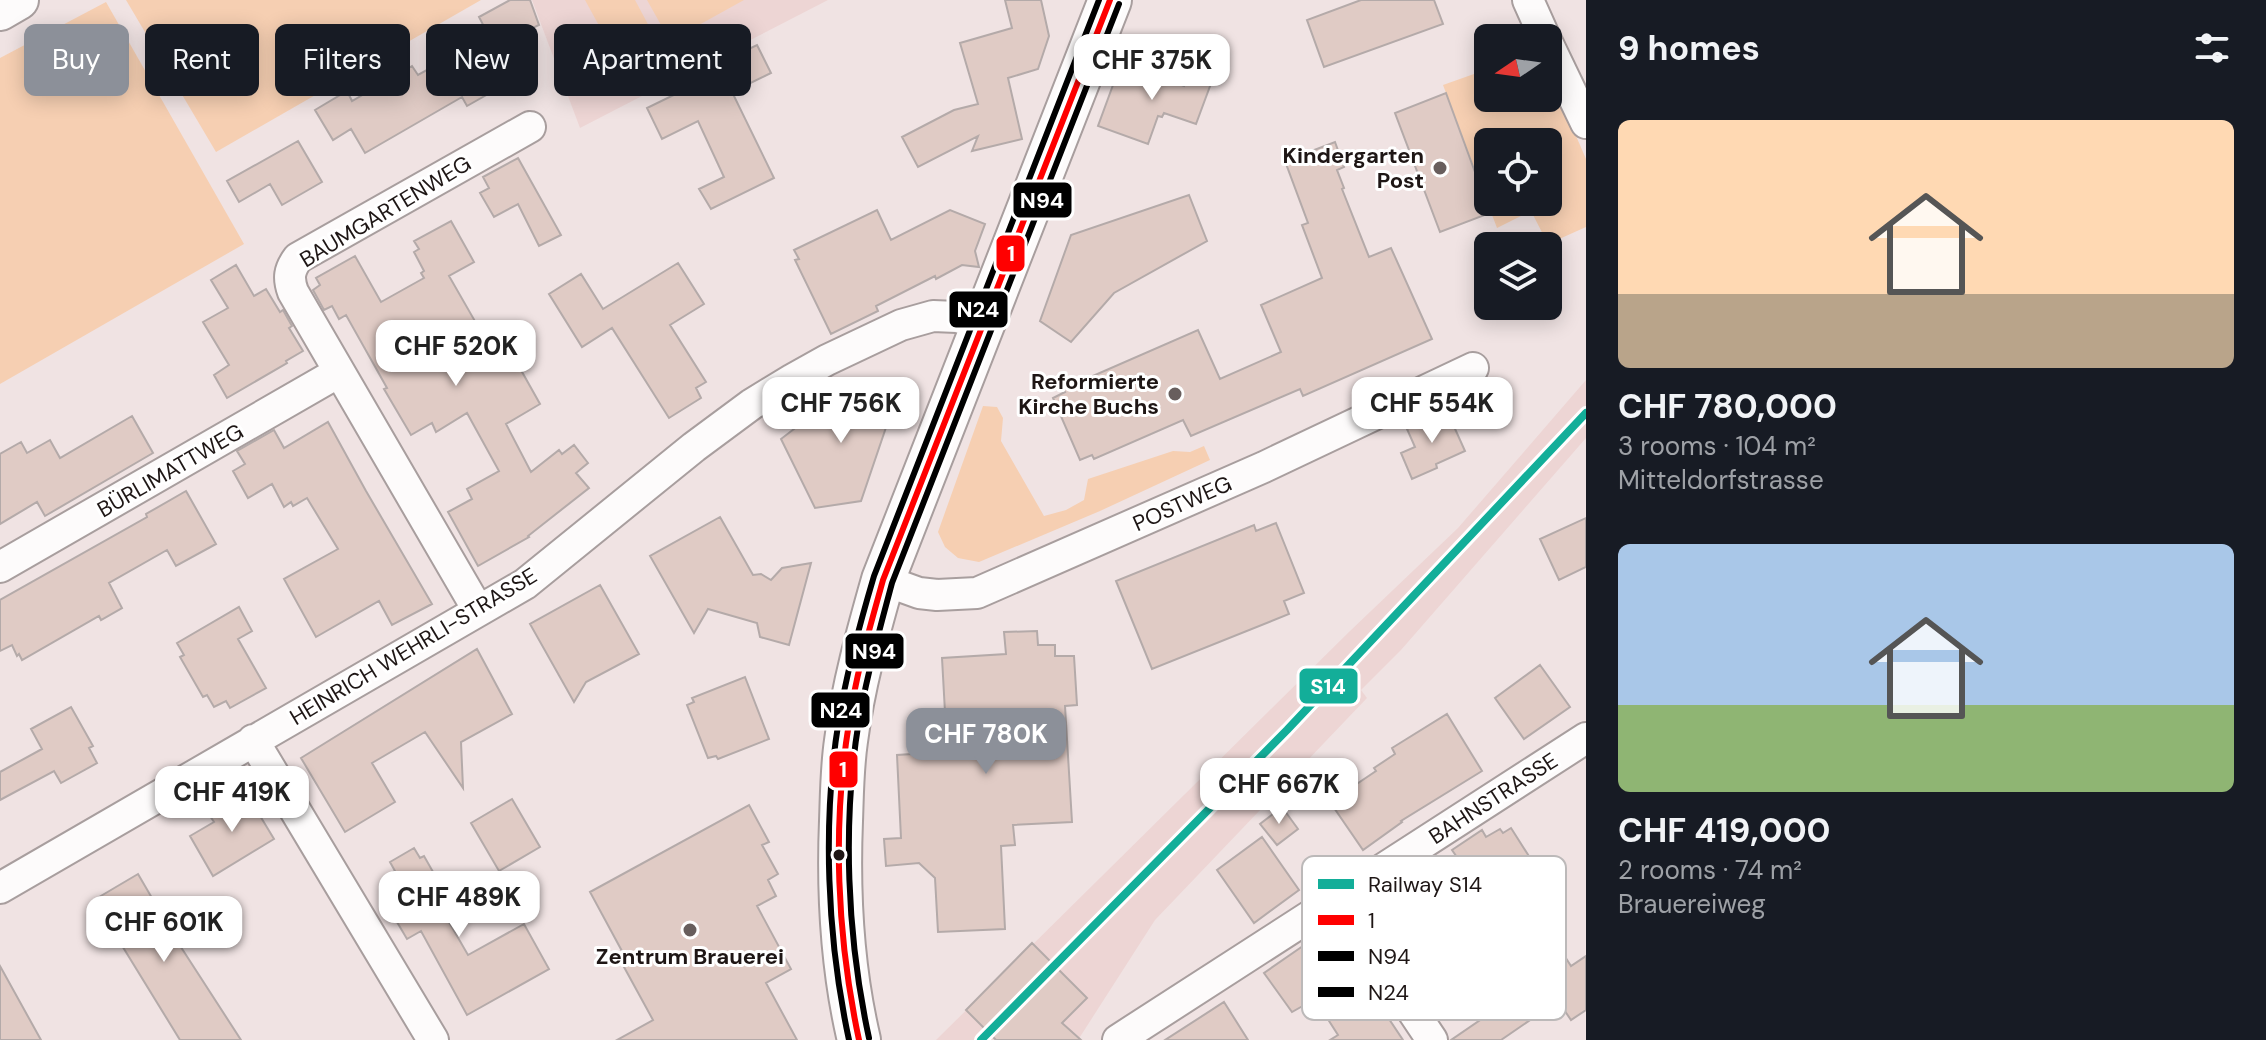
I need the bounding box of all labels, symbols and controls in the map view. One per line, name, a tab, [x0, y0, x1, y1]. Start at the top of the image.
chip: Buy	[24, 24, 129, 96]
chip: Rent	[145, 24, 259, 96]
chip: Filters	[275, 24, 410, 96]
chip: New	[426, 24, 538, 96]
chip: Apartment	[554, 24, 751, 96]
north arrow	[1474, 24, 1562, 112]
map controls	[1474, 24, 1562, 320]
text: 9 homes	[1618, 26, 1760, 71]
icon: filters	[2190, 26, 2234, 70]
pin: CHF 375K	[1069, 34, 1235, 102]
text: CHF 375K	[1092, 43, 1212, 77]
button: locate	[1474, 128, 1562, 216]
place label: Kindergarten Post	[1283, 141, 1424, 195]
street label: BAUMGARTENWEG	[294, 149, 476, 274]
marker: Kindergarten Post	[1431, 159, 1449, 177]
icon: home	[1854, 172, 1998, 316]
line badge: N94	[1012, 181, 1073, 219]
text: N94	[1020, 186, 1064, 215]
button: layers	[1474, 232, 1562, 320]
line badge: 1	[995, 234, 1026, 273]
text: 1	[1007, 239, 1015, 268]
line badge: N24	[948, 290, 1009, 329]
text: N24	[957, 295, 999, 324]
pin: CHF 520K	[373, 320, 539, 388]
text: CHF 520K	[394, 329, 518, 363]
place label: Reformierte Kirche Buchs	[1018, 367, 1159, 421]
pin: CHF 756K	[758, 377, 924, 445]
pin: CHF 554K	[1349, 377, 1515, 445]
text: CHF 780,000	[1618, 384, 1837, 429]
marker: Reformierte Kirche Buchs	[1166, 385, 1184, 403]
text: CHF 756K	[780, 386, 902, 420]
text: CHF 554K	[1370, 386, 1494, 420]
street label: BÜRLIMATTWEG	[92, 417, 248, 524]
text: 3 rooms · 104 m²	[1618, 429, 1816, 463]
text: Mitteldorfstrasse	[1618, 463, 1824, 497]
street label: POSTWEG	[1128, 469, 1236, 538]
street label: HEINRICH WEHRLI-STRASSE	[284, 561, 542, 732]
icon: home	[1854, 596, 1998, 740]
line badge: N94	[844, 632, 905, 670]
text: N94	[852, 637, 896, 666]
line badge: S14	[1298, 667, 1359, 705]
text: S14	[1310, 672, 1346, 701]
line badge: N24	[810, 691, 871, 729]
text: N24	[820, 696, 862, 725]
pin: CHF 780K	[903, 708, 1069, 776]
text: CHF 780K	[924, 717, 1048, 751]
street label: BAHNSTRASSE	[1423, 746, 1563, 851]
line badge: 1	[828, 750, 859, 789]
text: 1	[839, 755, 847, 784]
pin: CHF 667K	[1196, 758, 1362, 826]
pin: CHF 419K	[149, 766, 315, 834]
text: CHF 667K	[1218, 767, 1340, 801]
text: CHF 419K	[173, 775, 291, 809]
text: CHF 419,000	[1618, 808, 1831, 853]
unlabelled marker	[831, 847, 847, 863]
text: 2 rooms · 74 m²	[1618, 853, 1802, 887]
legend	[1302, 856, 1566, 1020]
text: Railway S14	[1368, 870, 1482, 899]
pin: CHF 489K	[376, 871, 542, 939]
text: CHF 489K	[397, 880, 521, 914]
text: Brauereiweg	[1618, 887, 1766, 921]
pin: CHF 601K	[81, 896, 247, 964]
text: CHF 601K	[104, 905, 224, 939]
text: 1	[1368, 906, 1375, 935]
marker: Zentrum Brauerei	[681, 921, 699, 939]
place label: Zentrum Brauerei	[596, 942, 784, 971]
text: N94	[1368, 942, 1410, 971]
text: N24	[1368, 978, 1409, 1007]

